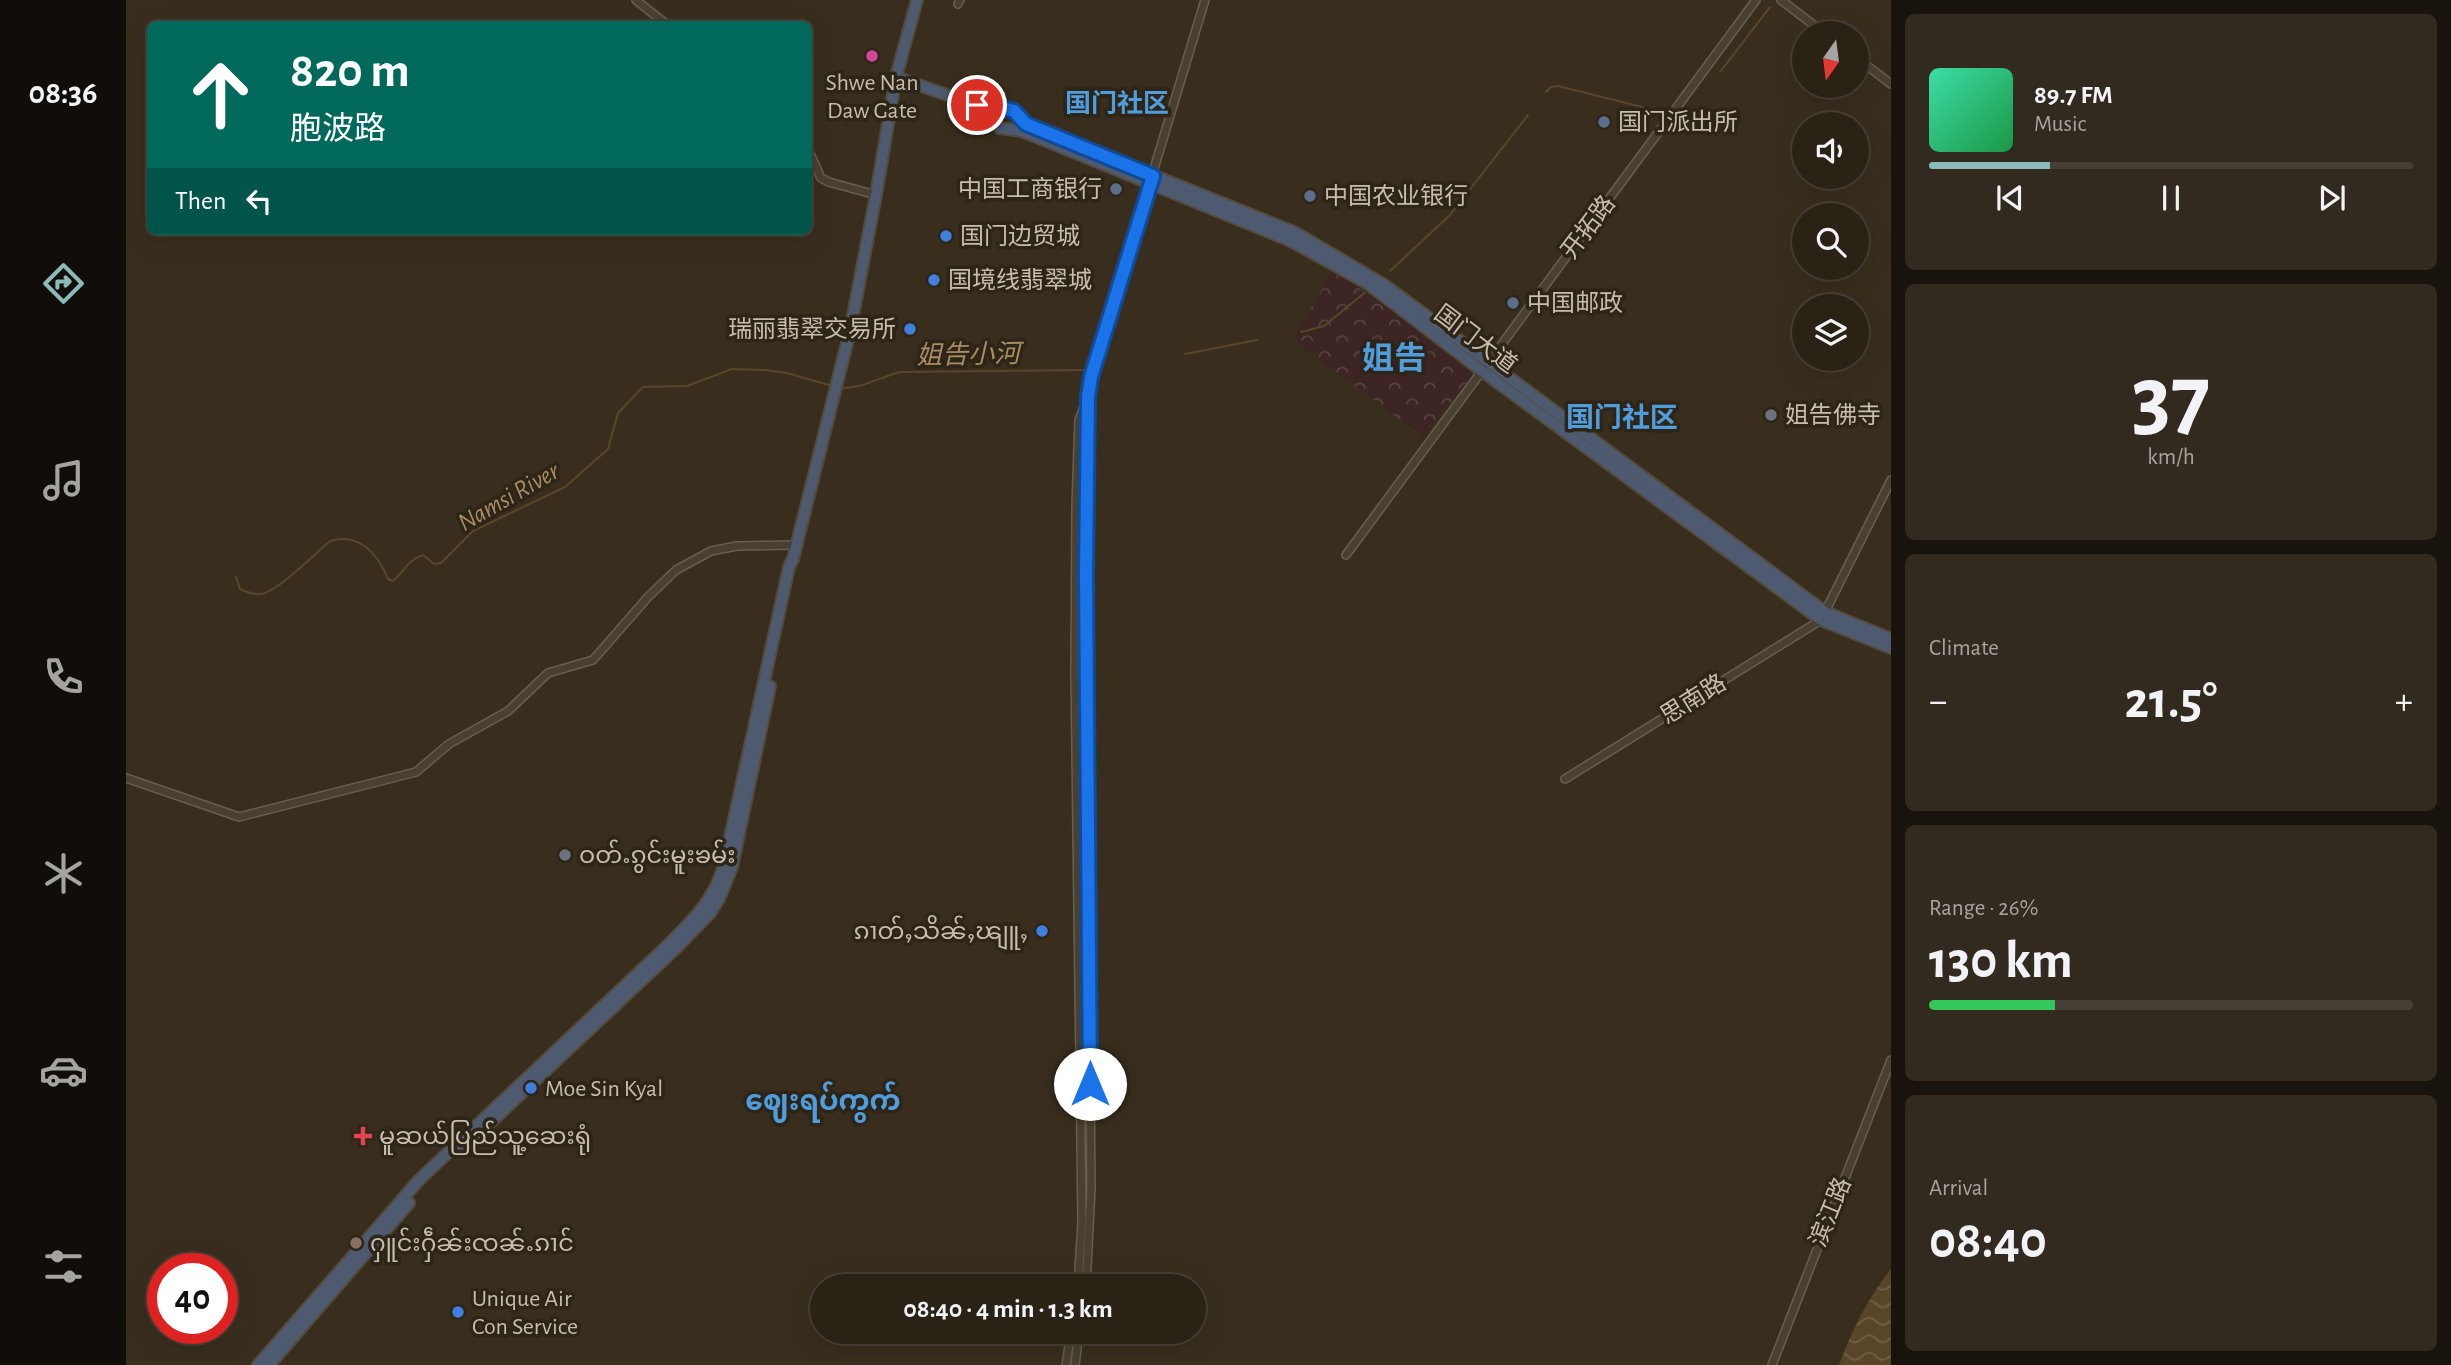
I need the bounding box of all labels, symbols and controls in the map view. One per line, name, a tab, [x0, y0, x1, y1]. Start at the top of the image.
north arrow	[1792, 21, 1869, 98]
map controls	[1792, 21, 1869, 371]
text: 820 m	[290, 47, 410, 96]
marker: Shwe Nan Daw Gate	[864, 48, 880, 64]
icon: ahead	[175, 49, 266, 140]
place label: Shwe Nan Daw Gate	[825, 71, 919, 123]
pin	[947, 75, 1007, 135]
text: 08:36	[28, 77, 98, 109]
text: 89.7 FM	[2034, 82, 2113, 108]
icon: arrive	[958, 86, 996, 124]
district label: 国门社区	[1065, 89, 1169, 117]
place label: 国门派出所	[1618, 109, 1738, 135]
button: sound	[1792, 112, 1869, 189]
text: 胞波路	[290, 113, 386, 145]
text: Music	[2034, 113, 2086, 136]
marker: 国门派出所	[1596, 114, 1612, 130]
place label: 中国工商银行	[958, 176, 1102, 202]
icon: previous	[1991, 179, 2029, 217]
icon: pause	[2152, 179, 2190, 217]
icon: next	[2313, 179, 2351, 217]
marker: 中国工商银行	[1108, 181, 1124, 197]
icon: left	[240, 182, 278, 220]
place label: 中国农业银行	[1324, 183, 1468, 209]
text: Then	[175, 188, 226, 214]
marker: 中国农业银行	[1302, 188, 1318, 204]
street label: 开拓路	[1556, 190, 1620, 264]
button: search	[1792, 203, 1869, 280]
place label: 国门边贸城	[960, 223, 1080, 249]
marker: 国门边贸城	[938, 228, 954, 244]
icon: directions	[39, 259, 88, 308]
place label: 国境线翡翠城	[948, 267, 1092, 293]
marker: 国境线翡翠城	[926, 272, 942, 288]
place label: 中国邮政	[1527, 290, 1623, 316]
button: layers	[1792, 294, 1869, 371]
marker: 中国邮政	[1505, 295, 1521, 311]
street label: 国门大道	[1430, 300, 1522, 378]
place label: 瑞丽翡翠交易所	[728, 316, 896, 342]
marker: 瑞丽翡翠交易所	[902, 321, 918, 337]
water label: 姐告小河	[916, 340, 1025, 369]
district label: 姐告	[1362, 341, 1426, 375]
text: 37	[2132, 353, 2210, 444]
district label: 国门社区	[1566, 402, 1678, 433]
place label: 姐告佛寺	[1785, 402, 1881, 428]
marker: 姐告佛寺	[1763, 407, 1779, 423]
text: km/h	[2147, 446, 2195, 469]
icon: music	[39, 456, 88, 505]
water label: Namsi River	[453, 457, 565, 536]
text: Climate	[1929, 637, 1999, 660]
icon: phone	[39, 652, 88, 701]
street label: 思南路	[1656, 669, 1730, 729]
text: 21.5°	[2125, 675, 2217, 727]
text: −	[1929, 683, 1947, 721]
text: +	[2395, 683, 2413, 721]
place label: ဝတ်ႉၵွင်းမူးၶမ်း	[579, 839, 736, 874]
marker: ဝတ်ႉၵွင်းမူးၶမ်း	[557, 847, 573, 863]
icon: climate	[39, 849, 88, 898]
text: Range · 26%	[1929, 897, 2038, 920]
place label: ၵၢတ်ႇသိၼ်ႇၽျူႇ	[854, 915, 1028, 950]
marker: ၵၢတ်ႇသိၼ်ႇၽျူႇ	[1034, 923, 1050, 939]
text: 130 km	[1929, 935, 2073, 987]
icon: car	[39, 1046, 88, 1095]
position arrow	[1053, 1047, 1127, 1121]
place label: Moe Sin Kyal	[545, 1077, 663, 1101]
marker: Moe Sin Kyal	[523, 1080, 539, 1096]
district label: ဈေးရပ်ကွက်	[745, 1081, 901, 1123]
place label: မူဆယ်ပြည်သူ့ဆေးရုံ	[379, 1120, 591, 1155]
marker: မူဆယ်ပြည်သူ့ဆေးရုံ	[353, 1126, 373, 1146]
street label: 滨江路	[1804, 1174, 1856, 1250]
text: Arrival	[1929, 1177, 1988, 1200]
text: 08:40	[1929, 1215, 2047, 1267]
place label: ႁူင်းႁဵၼ်းၸၼ်ႉၵၢင်	[370, 1227, 574, 1262]
marker: ႁူင်းႁဵၼ်းၸၼ်ႉၵၢင်	[348, 1235, 364, 1251]
icon: filters	[39, 1242, 88, 1291]
speed limit sign: 40	[147, 1253, 238, 1344]
place label: Unique Air Con Service	[472, 1287, 578, 1339]
text: 08:40 · 4 min · 1.3 km	[903, 1296, 1113, 1322]
marker: Unique Air Con Service	[450, 1304, 466, 1320]

